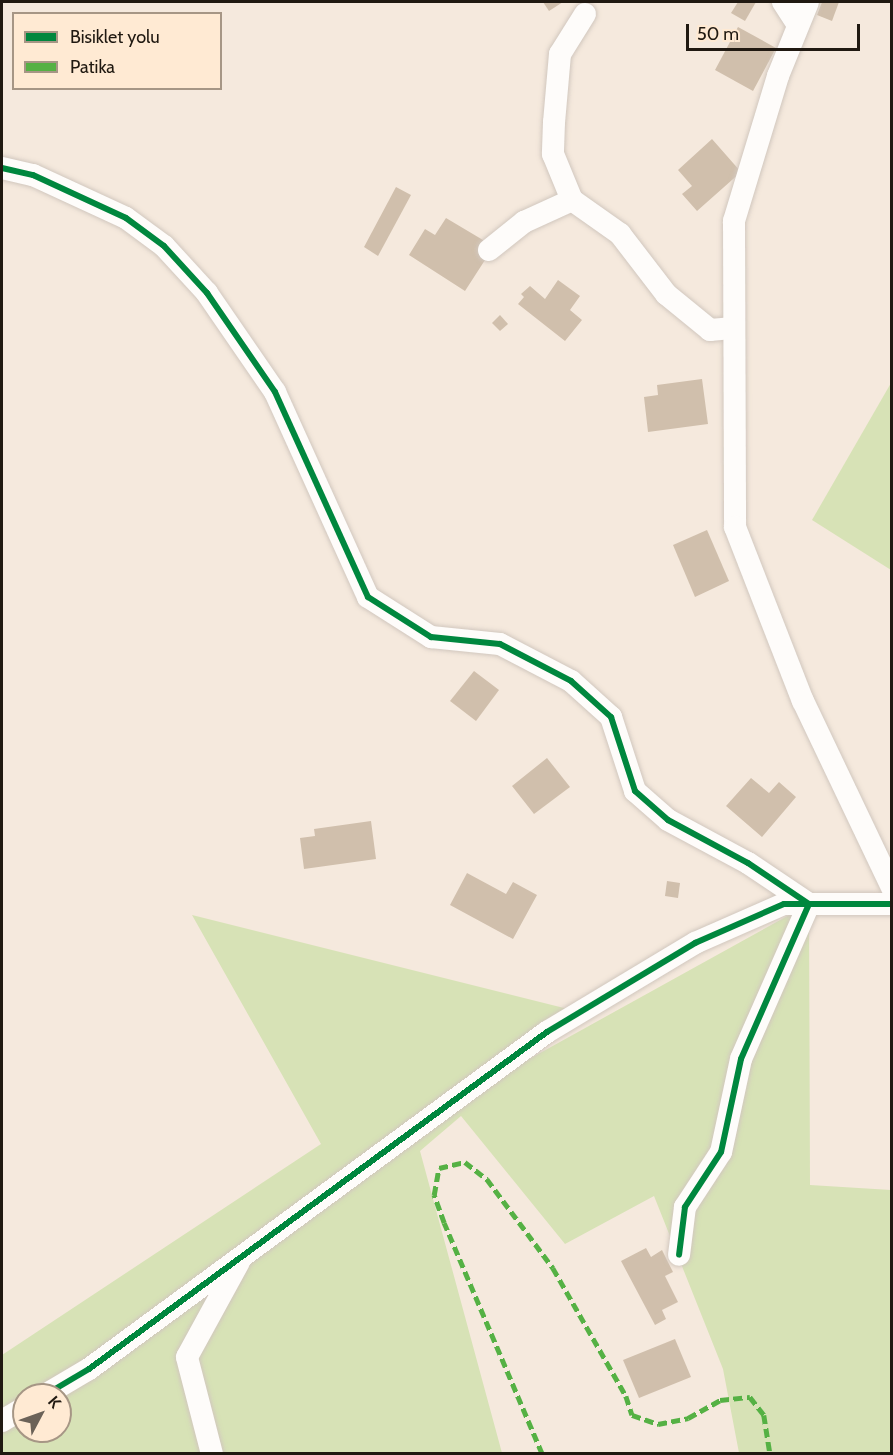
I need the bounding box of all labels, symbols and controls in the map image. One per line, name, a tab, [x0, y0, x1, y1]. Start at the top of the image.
legend	[12, 12, 222, 90]
scale bar	[689, 12, 863, 50]
text: 50 m	[697, 23, 739, 45]
text: Bisiklet yolu	[70, 26, 160, 48]
text: Patika	[70, 56, 115, 78]
north arrow	[12, 1383, 72, 1443]
text: K	[44, 1392, 65, 1412]

